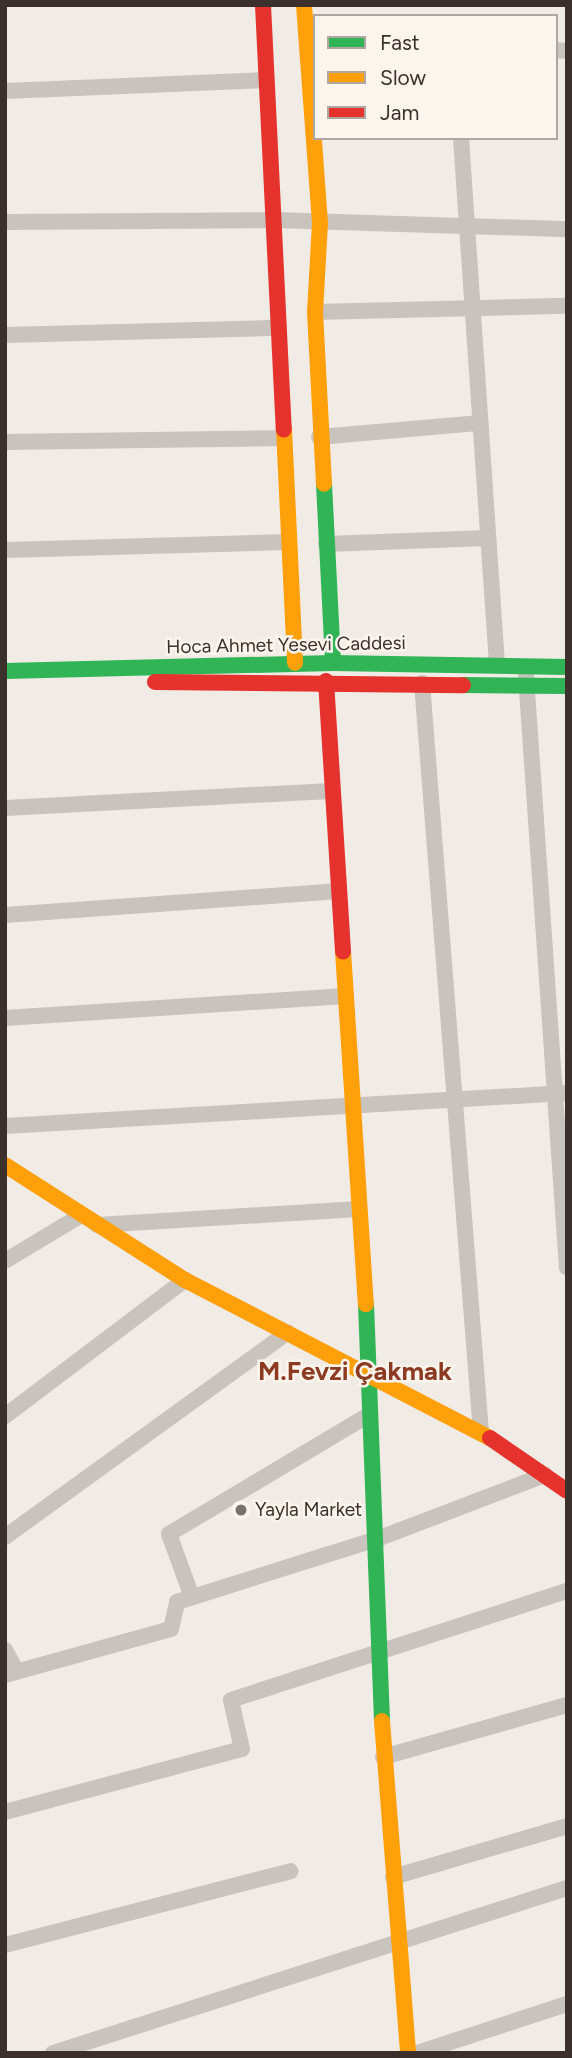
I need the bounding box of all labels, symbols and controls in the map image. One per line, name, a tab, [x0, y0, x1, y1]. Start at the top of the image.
legend	[313, 14, 558, 140]
text: Fast	[380, 30, 420, 55]
text: Slow	[380, 65, 426, 90]
text: Jam	[380, 100, 419, 125]
street label: Hoca Ahmet Yesevi Caddesi	[166, 632, 406, 658]
district label: M.Fevzi Çakmak	[258, 1356, 452, 1388]
place label: Yayla Market	[255, 1499, 362, 1521]
marker: Yayla Market	[233, 1502, 249, 1518]

